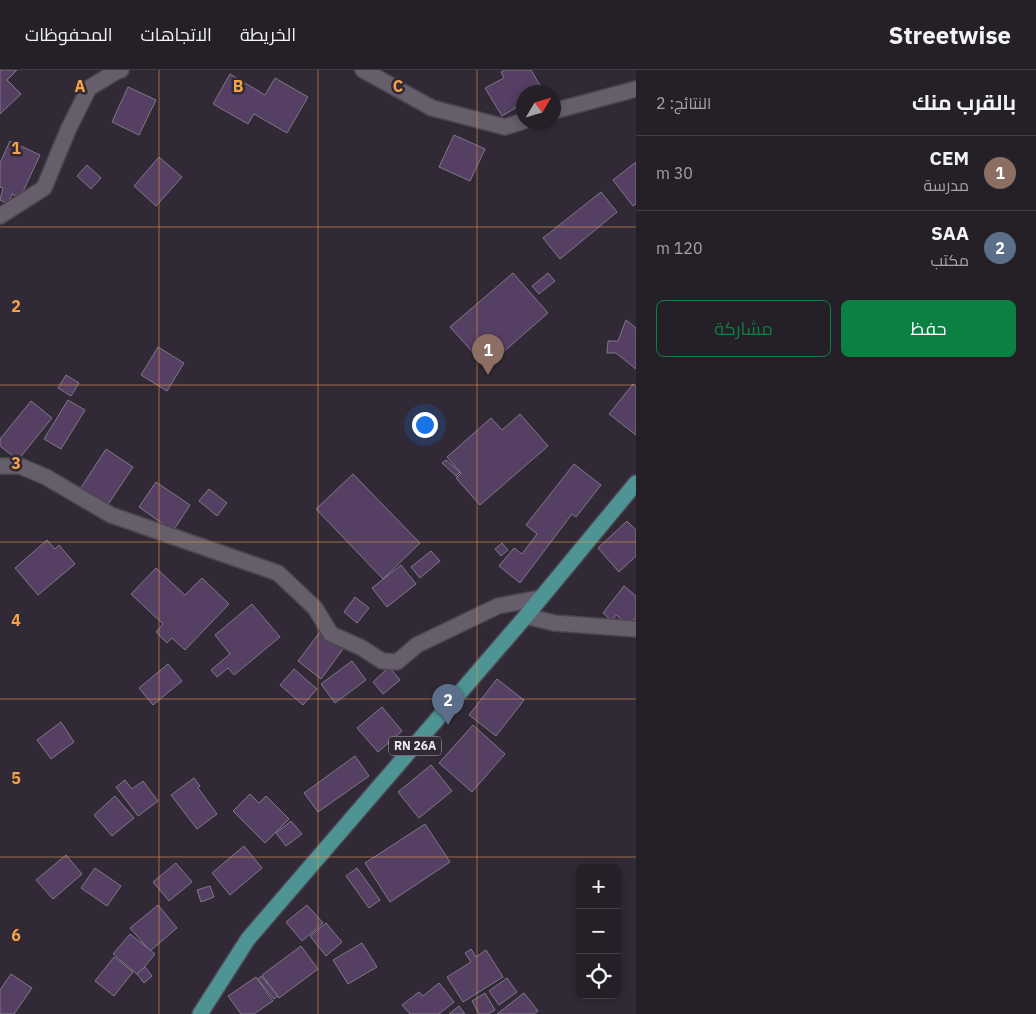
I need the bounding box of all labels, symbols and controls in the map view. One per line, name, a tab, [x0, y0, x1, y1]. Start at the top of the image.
text: Streetwise	[889, 19, 1011, 51]
text: المحفوظات	[25, 23, 113, 46]
text: الاتجاهات	[141, 23, 212, 46]
text: الخريطة	[240, 23, 296, 46]
text: A	[75, 76, 86, 96]
text: B	[233, 76, 244, 96]
text: C	[393, 76, 403, 96]
north arrow	[516, 85, 561, 130]
text: بالقرب منك	[912, 88, 1016, 116]
text: النتائج: 2	[656, 93, 711, 113]
text: 1	[11, 138, 21, 158]
text: CEM	[930, 146, 969, 170]
text: 30 m	[656, 163, 693, 183]
text: 1	[995, 163, 1005, 183]
text: مدرسة	[923, 175, 969, 195]
text: SAA	[931, 221, 969, 245]
text: 120 m	[656, 238, 703, 258]
text: 2	[995, 238, 1005, 258]
text: مكتب	[930, 250, 969, 270]
text: 2	[11, 296, 21, 316]
button: مشاركة	[656, 300, 831, 357]
button: حفظ	[841, 300, 1016, 357]
pin: 1	[472, 334, 504, 375]
your location	[412, 412, 438, 438]
text: 3	[11, 453, 21, 473]
text: 4	[11, 610, 21, 630]
pin: 2	[432, 684, 464, 725]
road number: RN 26A	[389, 736, 441, 756]
text: 5	[11, 768, 21, 788]
map controls	[576, 864, 621, 999]
button: +	[576, 864, 621, 909]
button: −	[576, 909, 621, 954]
text: 6	[11, 925, 21, 945]
button: locate	[576, 954, 621, 999]

